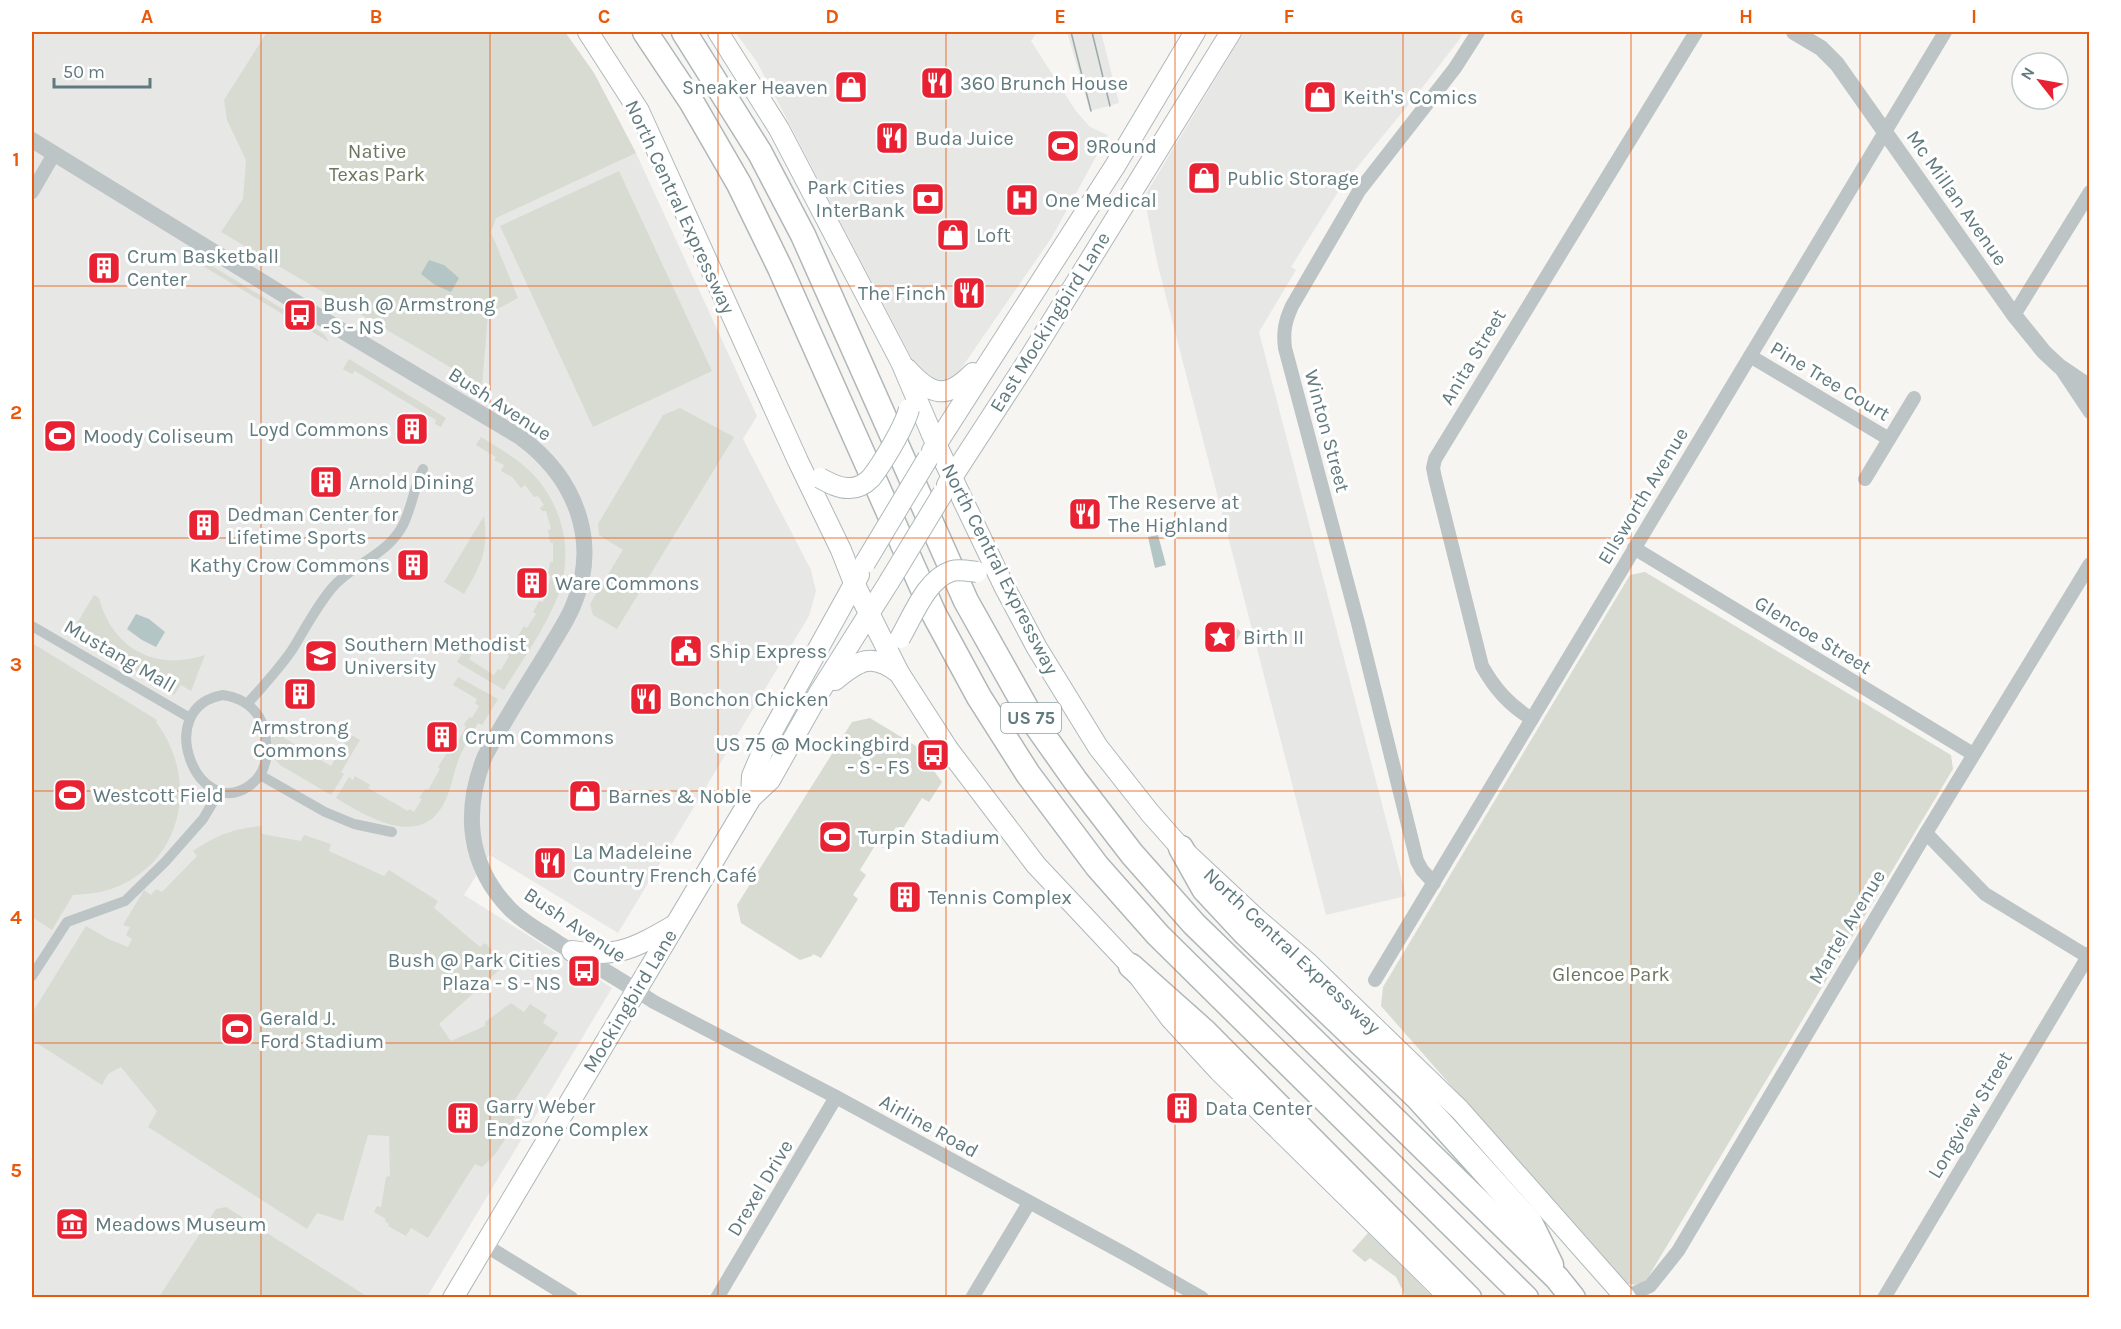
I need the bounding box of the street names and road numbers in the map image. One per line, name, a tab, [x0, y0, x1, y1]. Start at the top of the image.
street label: North Central Expressway	[620, 96, 740, 318]
street label: Mc Millan Avenue	[1902, 126, 2012, 270]
street label: East Mockingbird Lane	[985, 228, 1115, 416]
street label: Anita Street	[1435, 305, 1511, 409]
street label: Pine Tree Court	[1766, 336, 1894, 426]
street label: Bush Avenue	[444, 362, 556, 446]
street label: Winton Street	[1300, 367, 1355, 495]
street label: Ellsworth Avenue	[1593, 423, 1693, 569]
street label: North Central Expressway	[937, 460, 1063, 678]
street label: Glencoe Street	[1751, 591, 1876, 679]
street label: Mustang Mall	[60, 615, 180, 697]
road number: US 75	[1001, 703, 1061, 733]
street label: North Central Expressway	[1199, 863, 1385, 1039]
street label: Martel Avenue	[1804, 866, 1890, 988]
street label: Bush Avenue	[520, 883, 630, 967]
street label: Mockingbird Lane	[578, 925, 682, 1077]
street label: Longview Street	[1923, 1047, 2017, 1183]
street label: Airline Road	[876, 1089, 982, 1163]
street label: Drexel Drive	[722, 1136, 798, 1240]

